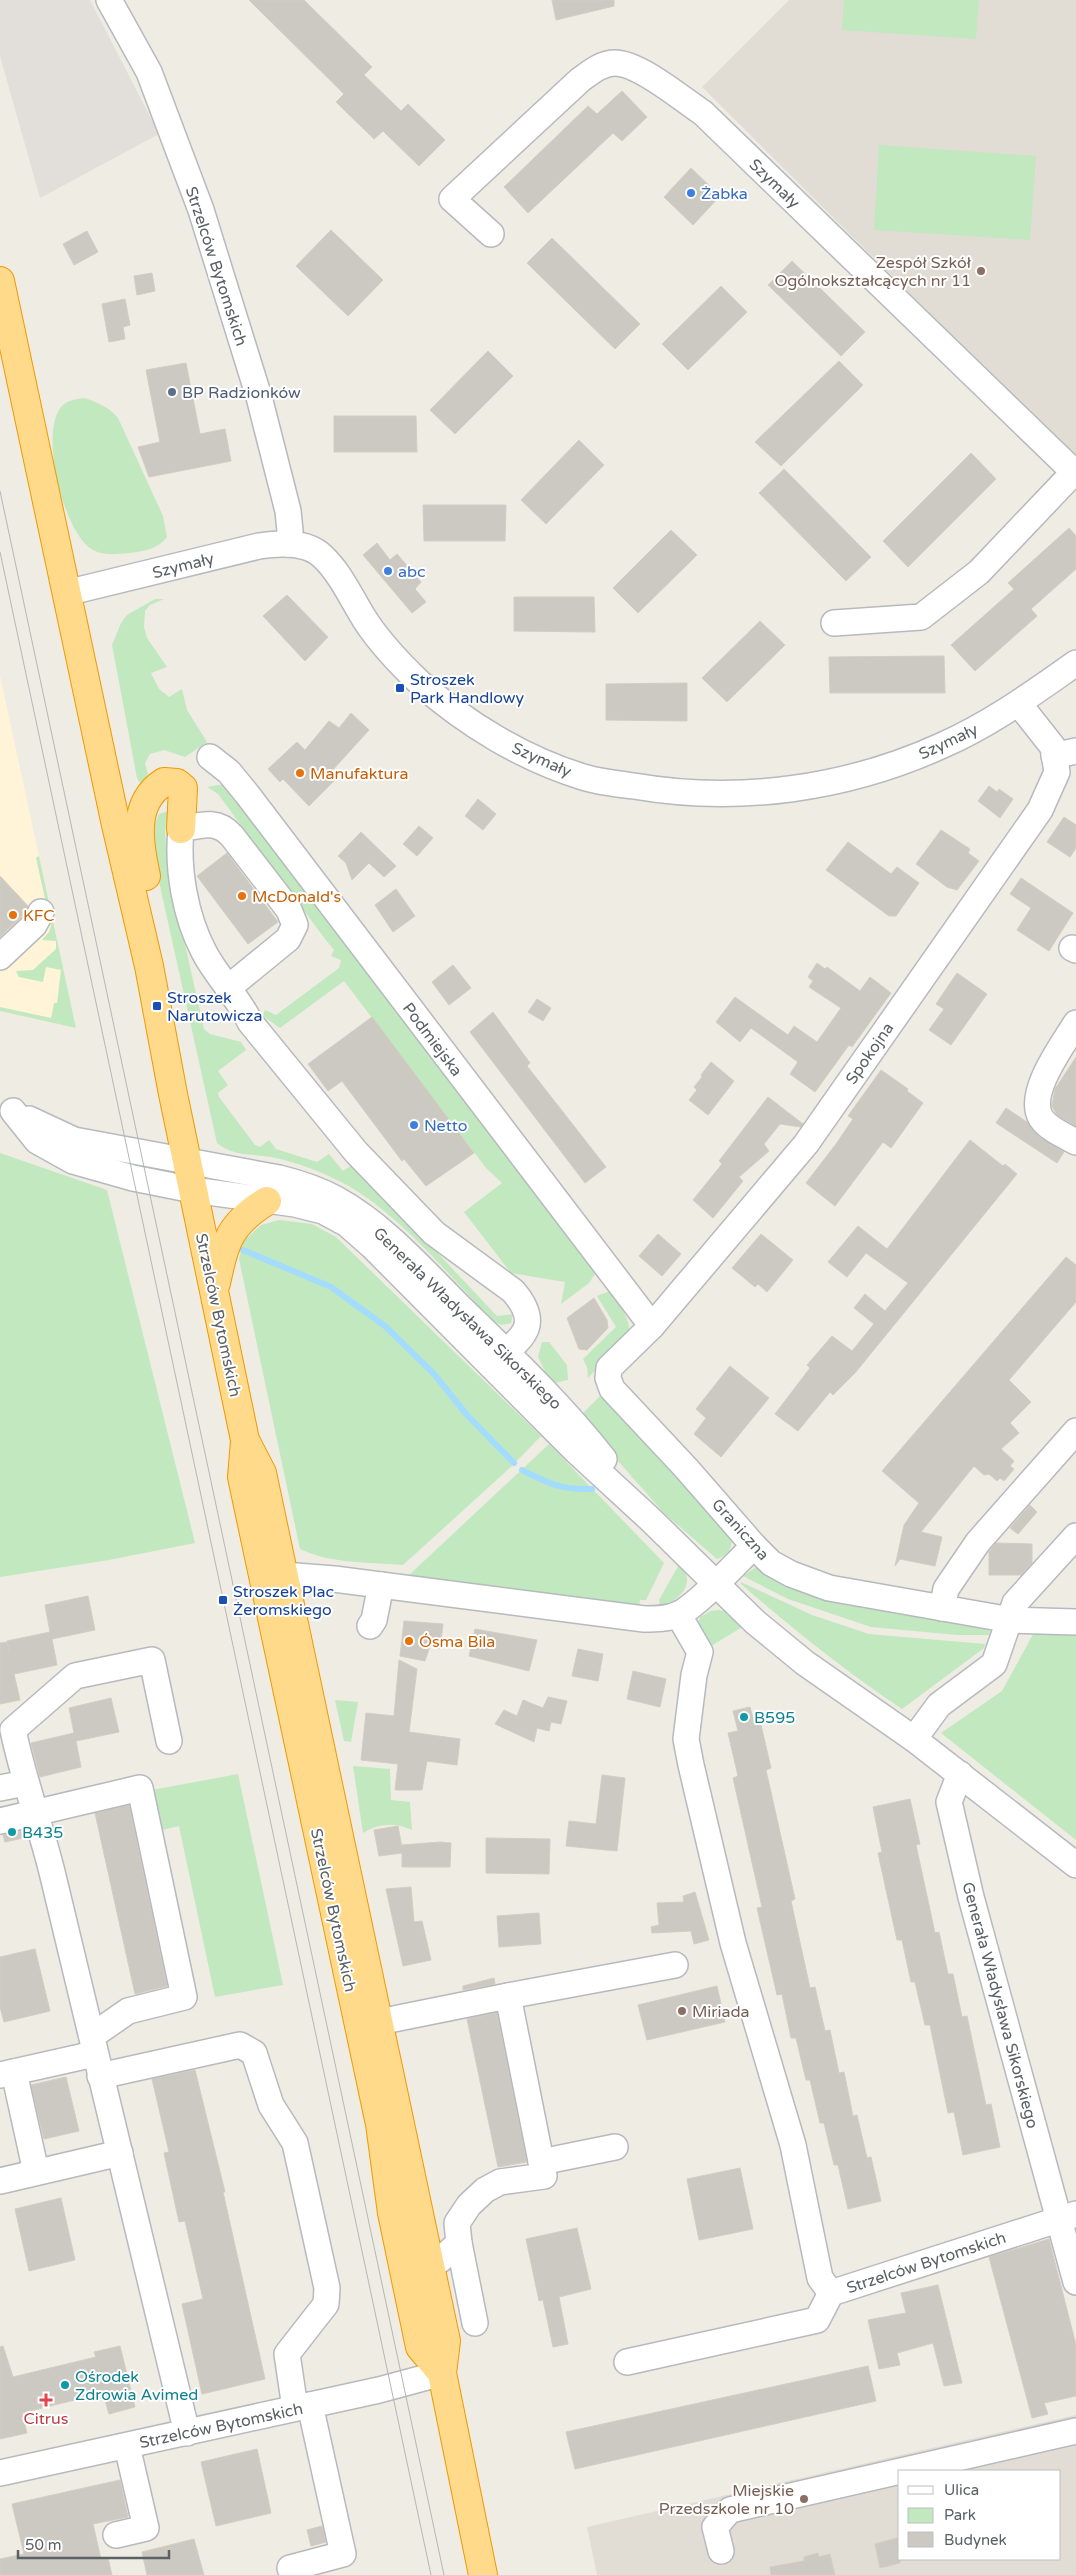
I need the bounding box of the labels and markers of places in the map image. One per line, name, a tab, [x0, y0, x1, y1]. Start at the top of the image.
place label: Żabka	[701, 184, 748, 204]
marker: Żabka	[685, 187, 697, 199]
place label: Zespół Szkół Ogólnokształcących nr 11	[775, 253, 972, 291]
marker: Zespół Szkół Ogólnokształcących nr 11	[975, 265, 987, 277]
place label: BP Radzionków	[182, 383, 301, 403]
marker: BP Radzionków	[166, 386, 178, 398]
place label: abc	[398, 562, 426, 582]
marker: abc	[382, 565, 394, 577]
place label: Stroszek Park Handlowy	[410, 670, 525, 708]
marker: Stroszek Park Handlowy	[394, 682, 406, 694]
place label: Manufaktura	[310, 764, 408, 784]
marker: Manufaktura	[294, 767, 306, 779]
place label: McDonald's	[252, 887, 341, 907]
marker: McDonald's	[236, 890, 248, 902]
place label: KFC	[23, 906, 54, 926]
marker: KFC	[7, 909, 19, 921]
place label: Stroszek Narutowicza	[167, 988, 262, 1026]
marker: Stroszek Narutowicza	[151, 1000, 163, 1012]
place label: Netto	[424, 1116, 468, 1136]
marker: Netto	[408, 1119, 420, 1131]
place label: Stroszek Plac Żeromskiego	[233, 1582, 334, 1620]
marker: Stroszek Plac Żeromskiego	[217, 1594, 229, 1606]
place label: Ósma Bila	[419, 1632, 495, 1652]
marker: Ósma Bila	[403, 1635, 415, 1647]
place label: B595	[754, 1708, 795, 1728]
marker: B595	[738, 1711, 750, 1723]
place label: B435	[22, 1823, 63, 1843]
marker: B435	[6, 1826, 18, 1838]
place label: Miriada	[692, 2002, 749, 2022]
marker: Miriada	[676, 2005, 688, 2017]
place label: Ośrodek Zdrowia Avimed	[75, 2367, 198, 2405]
marker: Ośrodek Zdrowia Avimed	[59, 2379, 71, 2391]
marker: Citrus	[40, 2394, 52, 2406]
place label: Citrus	[24, 2409, 68, 2429]
place label: Miejskie Przedszkole nr 10	[659, 2481, 794, 2519]
marker: Miejskie Przedszkole nr 10	[798, 2493, 810, 2505]

